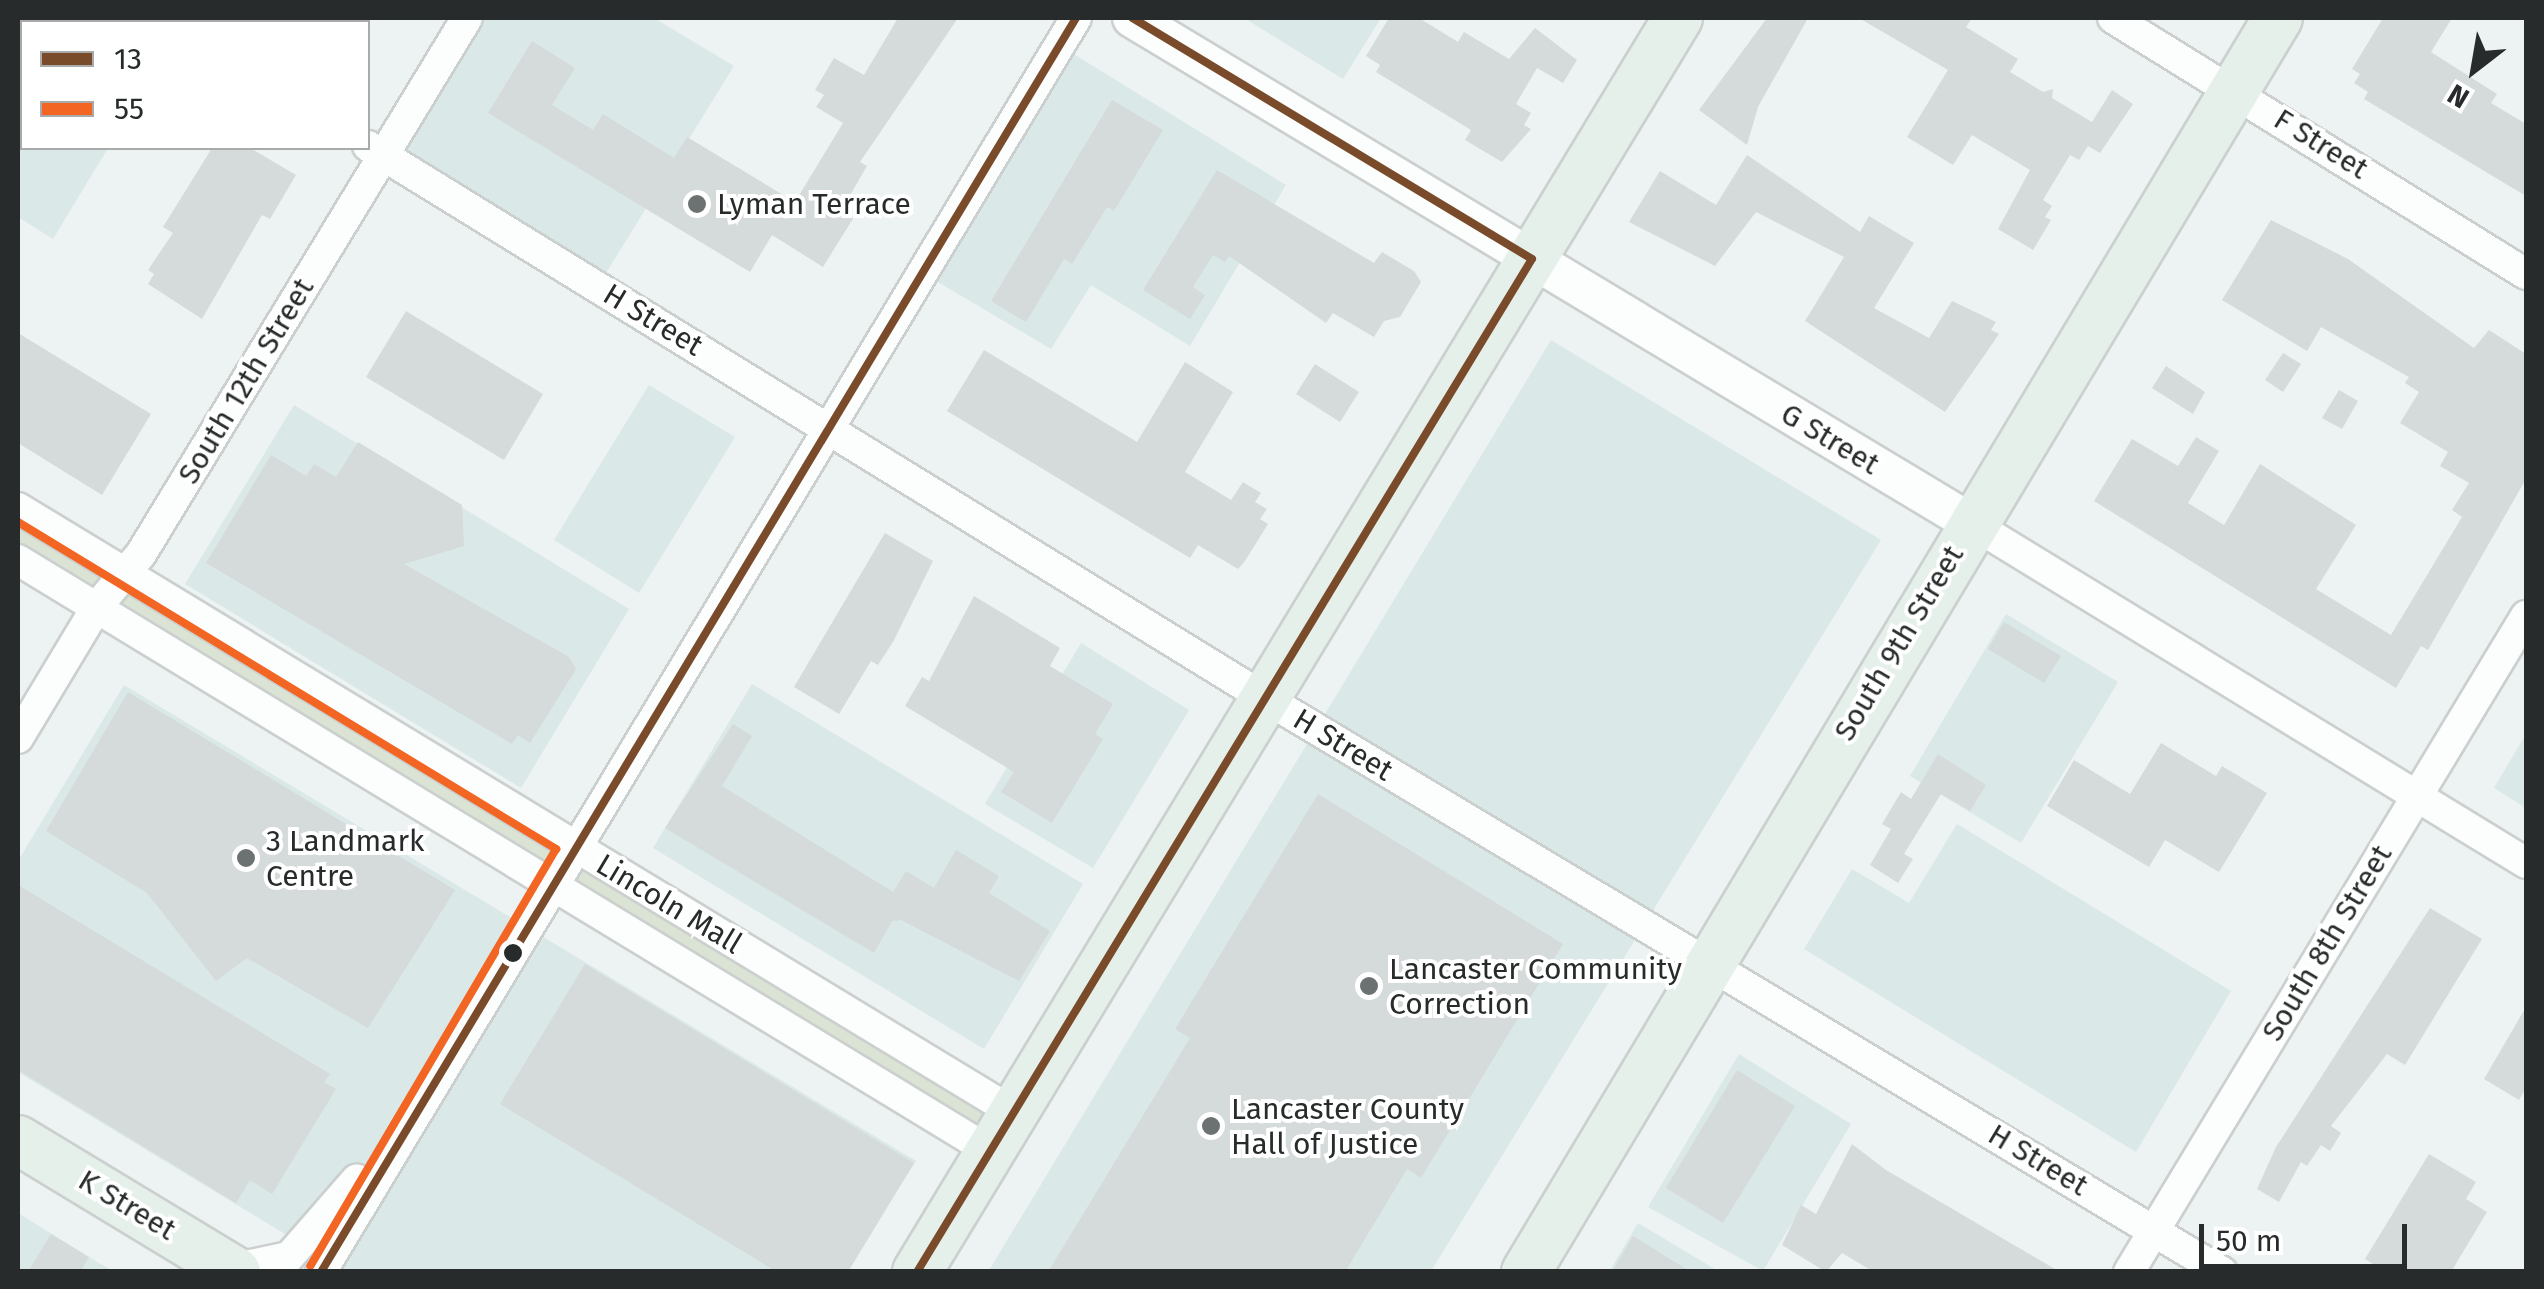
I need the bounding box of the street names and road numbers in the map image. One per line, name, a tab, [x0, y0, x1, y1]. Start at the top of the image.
street label: F Street	[2267, 101, 2375, 187]
street label: South 12th Street	[170, 272, 322, 490]
street label: H Street	[597, 276, 709, 364]
street label: G Street	[1774, 396, 1886, 482]
street label: South 9th Street	[1827, 539, 1971, 747]
street label: H Street	[1287, 701, 1399, 789]
street label: South 8th Street	[2254, 839, 2400, 1047]
street label: Lincoln Mall	[590, 846, 748, 962]
street label: H Street	[1982, 1116, 2094, 1204]
street label: K Street	[72, 1162, 182, 1248]

